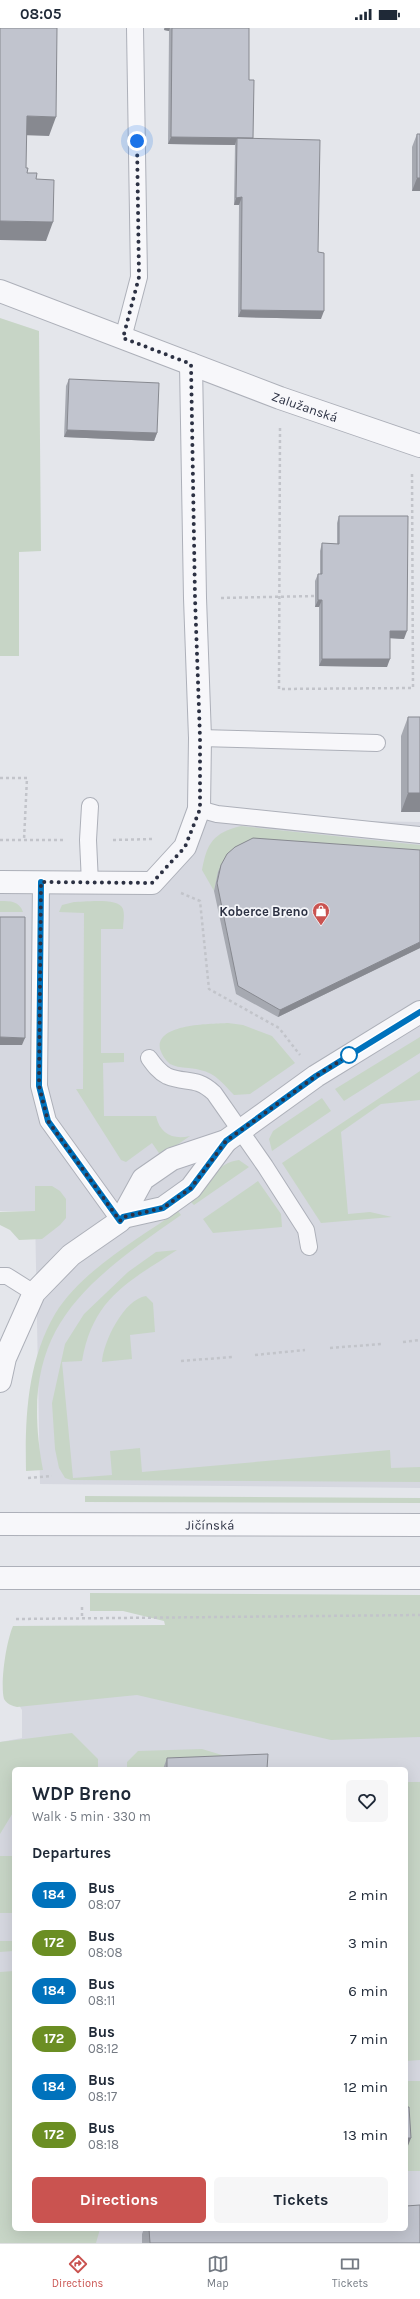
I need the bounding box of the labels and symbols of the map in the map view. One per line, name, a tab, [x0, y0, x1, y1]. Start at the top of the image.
your location	[127, 131, 147, 151]
street label: Zalužanská	[269, 389, 340, 425]
shop icon: Koberce Breno	[311, 901, 331, 926]
place label: Koberce Breno	[219, 904, 308, 919]
unlabelled marker	[340, 1046, 358, 1064]
street label: Jičínská	[186, 1517, 234, 1533]

